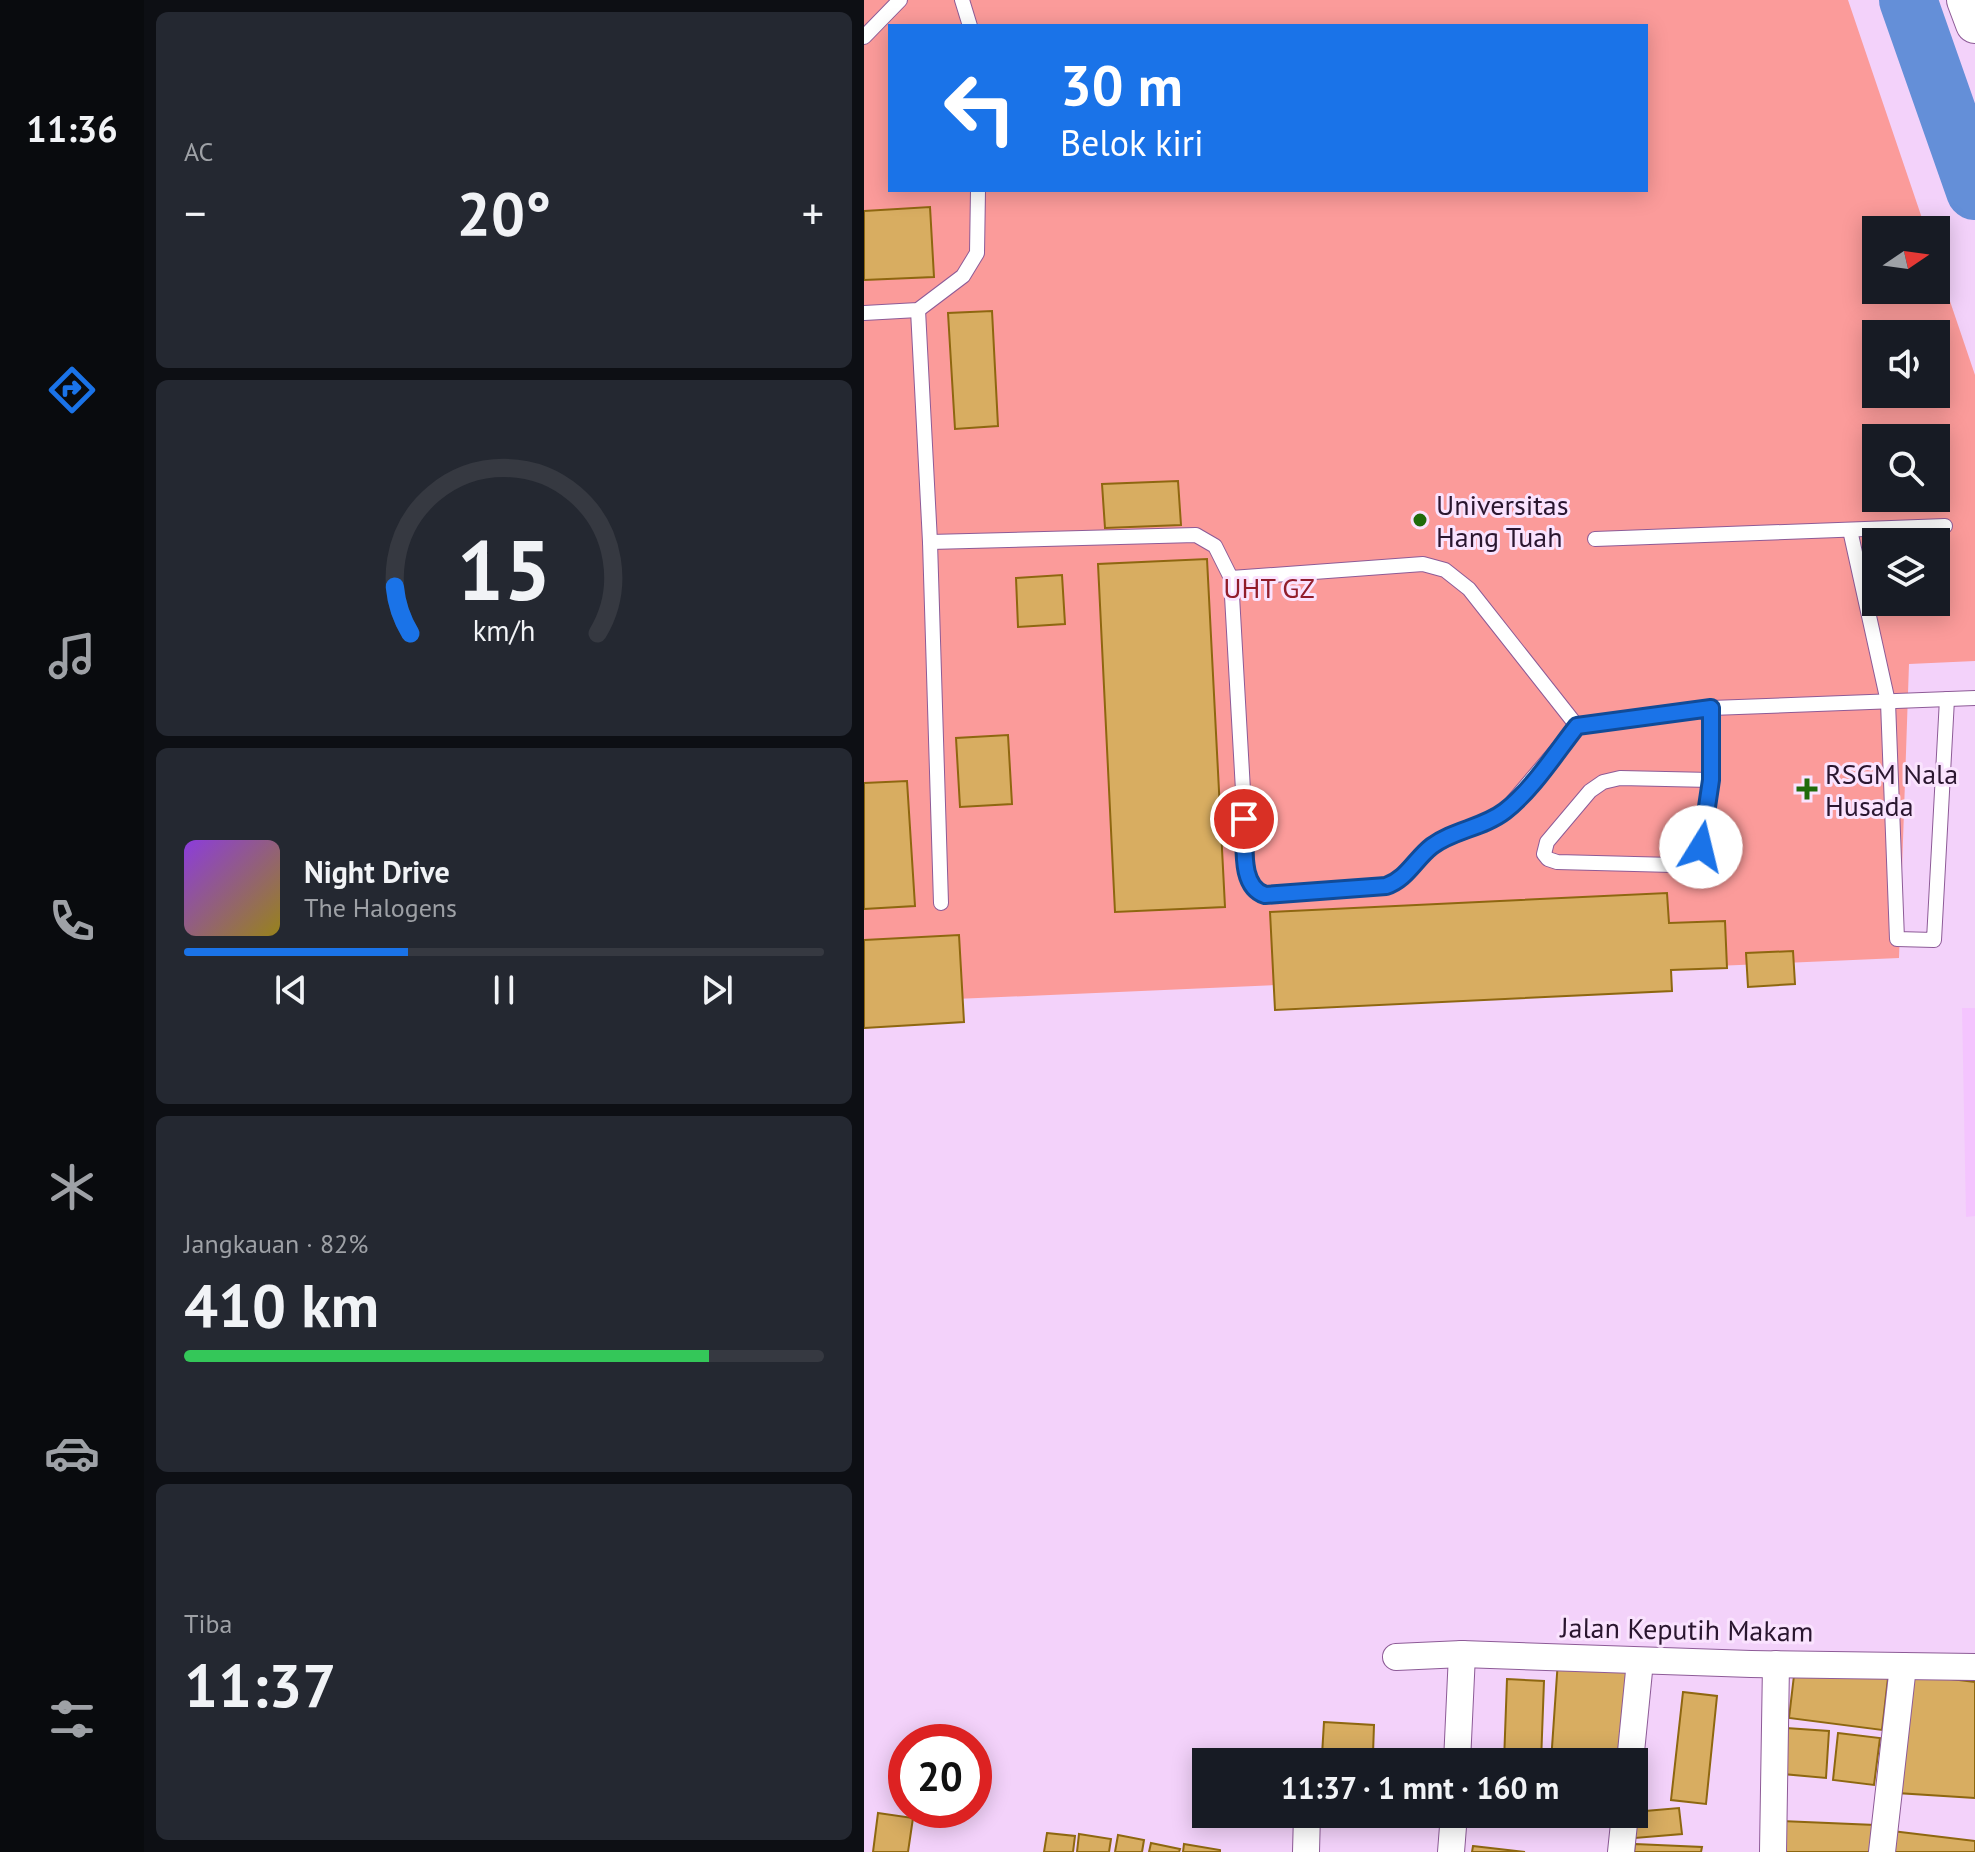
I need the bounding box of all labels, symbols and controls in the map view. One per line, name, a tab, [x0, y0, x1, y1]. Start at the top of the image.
text: 30 m	[1060, 49, 1183, 121]
icon: left	[928, 56, 1032, 160]
text: 11:36	[26, 105, 118, 152]
text: Belok kiri	[1060, 119, 1204, 166]
text: AC	[184, 135, 213, 168]
text: 20°	[457, 174, 551, 252]
text: −	[184, 184, 206, 241]
text: +	[802, 184, 824, 241]
north arrow	[1862, 216, 1950, 304]
map controls	[1862, 216, 1950, 616]
button: sound	[1862, 320, 1950, 408]
icon: directions	[44, 362, 100, 418]
button: search	[1862, 424, 1950, 512]
place label: Universitas Hang Tuah	[1436, 486, 1568, 555]
marker: Universitas Hang Tuah	[1411, 511, 1429, 529]
text: 15	[457, 515, 551, 623]
button: layers	[1862, 528, 1950, 616]
park label: UHT GZ	[1223, 569, 1315, 606]
text: km/h	[473, 612, 535, 649]
icon: music	[44, 628, 100, 684]
place label: RSGM Nala Husada	[1825, 755, 1958, 824]
marker: RSGM Nala Husada	[1796, 778, 1818, 800]
pin	[1210, 785, 1278, 853]
icon: arrive	[1222, 797, 1266, 841]
position arrow	[1659, 805, 1743, 889]
text: Night Drive	[304, 852, 450, 891]
text: The Halogens	[304, 891, 457, 924]
icon: phone	[44, 893, 100, 949]
icon: previous	[269, 968, 313, 1012]
icon: pause	[482, 968, 526, 1012]
icon: next	[695, 968, 739, 1012]
icon: climate	[44, 1159, 100, 1215]
text: Jangkauan · 82%	[184, 1227, 368, 1260]
text: 410 km	[184, 1266, 379, 1344]
icon: car	[44, 1425, 100, 1481]
text: Tiba	[184, 1607, 232, 1640]
street label: Jalan Keputih Makam	[1559, 1608, 1814, 1650]
text: 11:37	[184, 1646, 336, 1724]
icon: filters	[44, 1691, 100, 1747]
speed limit sign: 20	[888, 1724, 992, 1828]
text: 11:37 · 1 mnt · 160 m	[1281, 1768, 1559, 1807]

